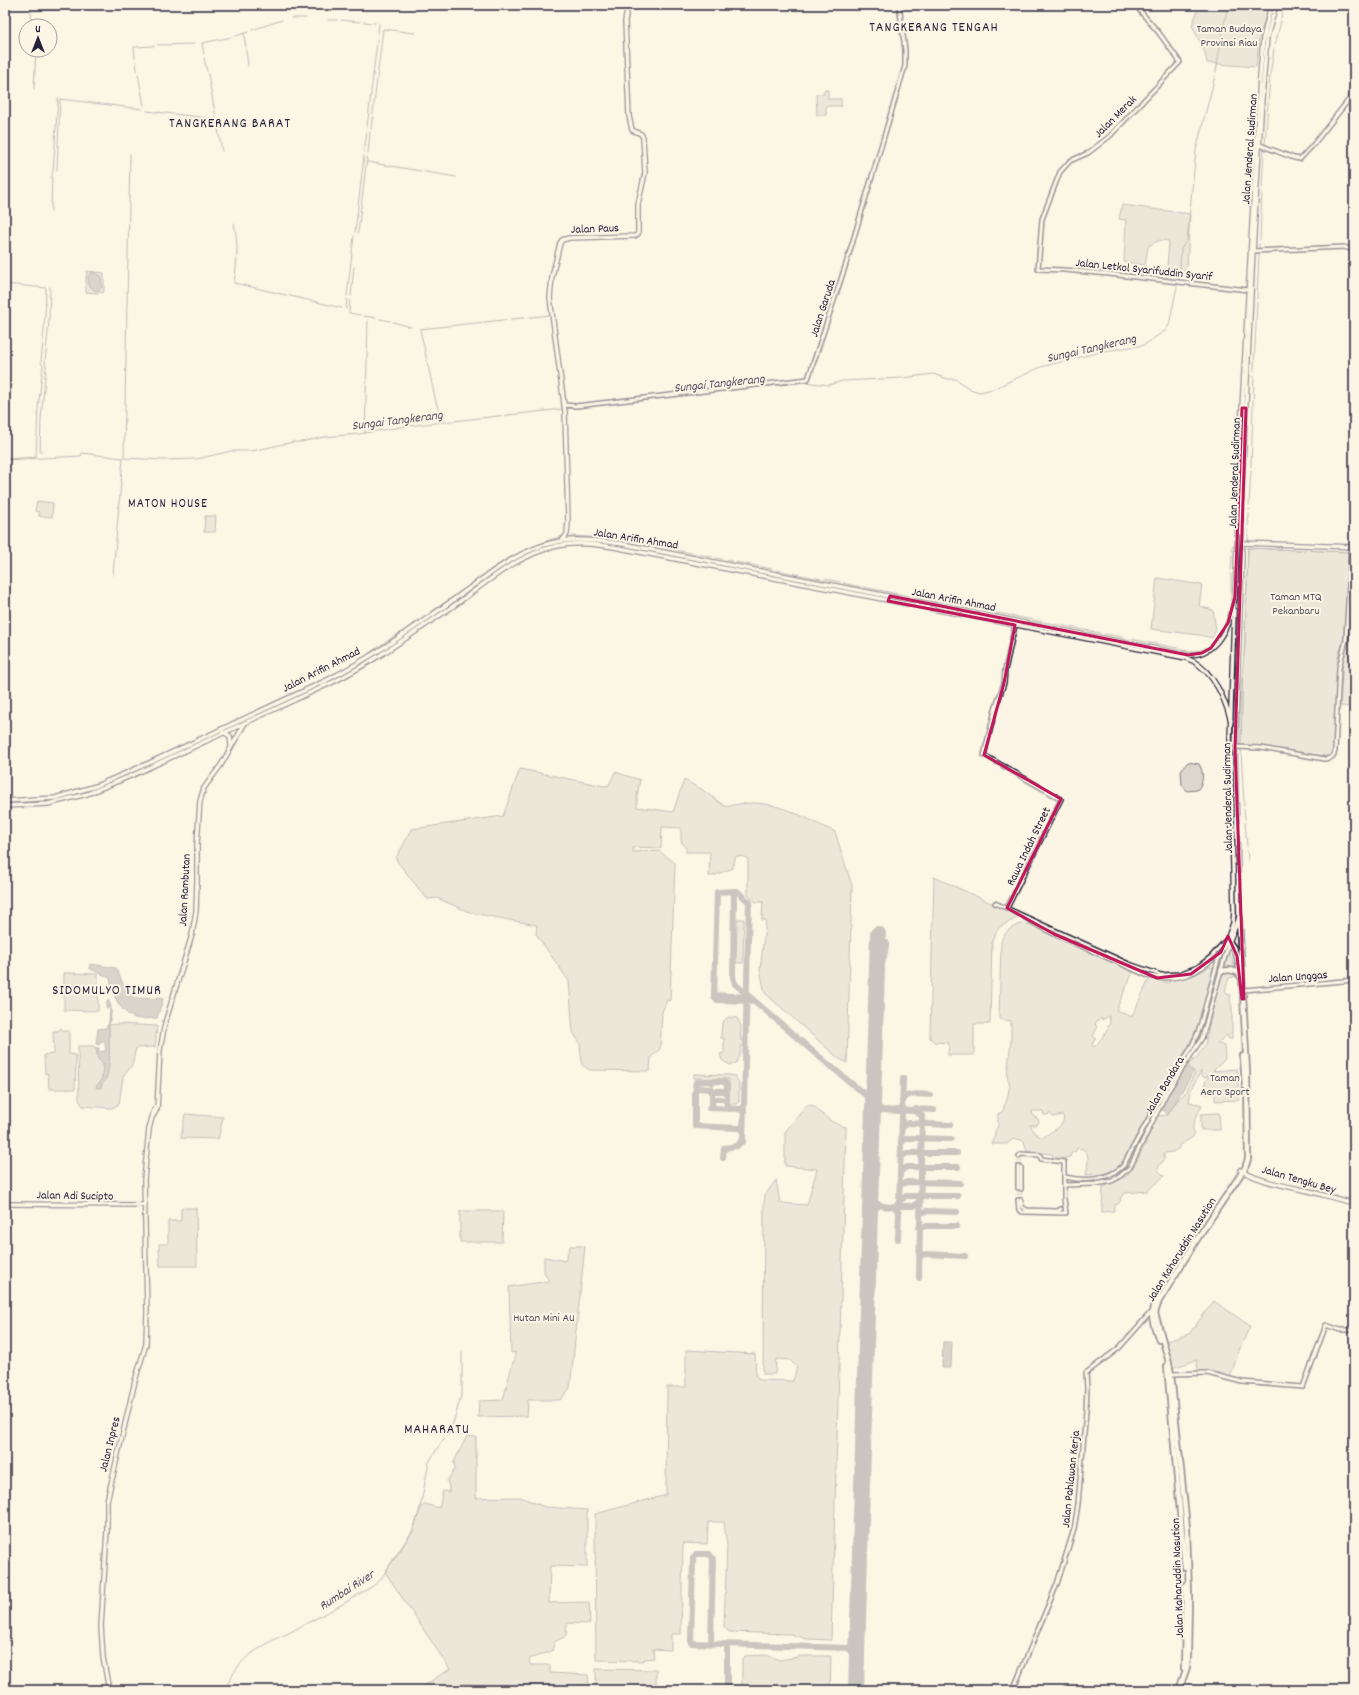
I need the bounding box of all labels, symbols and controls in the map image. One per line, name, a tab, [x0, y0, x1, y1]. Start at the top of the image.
north arrow	[18, 18, 58, 58]
district label: TANGKERANG TENGAH	[869, 18, 999, 38]
park label: Taman Budaya Provinsi Riau	[1196, 21, 1262, 52]
text: U	[35, 22, 41, 38]
street label: Jalan Merak	[1091, 92, 1141, 142]
street label: Jalan Jenderal Sudirman	[1238, 93, 1263, 205]
district label: TANGKERANG BARAT	[169, 114, 291, 134]
street label: Jalan Paus	[571, 220, 619, 239]
street label: Jalan Letkol Syarifuddin Syarif	[1075, 255, 1214, 286]
street label: Jalan Garuda	[806, 277, 841, 339]
water label: Sungai Tangkerang	[1045, 330, 1139, 369]
water label: Sungai Tangkerang	[673, 370, 767, 399]
water label: Sungai Tangkerang	[351, 406, 445, 436]
street label: Jalan Jenderal Sudirman	[1225, 417, 1246, 529]
district label: MATON HOUSE	[128, 495, 208, 514]
street label: Jalan Arifin Ahmad	[592, 524, 679, 555]
street label: Jalan Arifin Ahmad	[910, 584, 997, 617]
park label: Taman MTQ Pekanbaru	[1270, 589, 1322, 620]
street label: Jalan Arifin Ahmad	[280, 643, 364, 697]
street label: Jalan Jenderal Sudirman	[1219, 742, 1238, 853]
street label: Rawa Indah Street	[1003, 804, 1056, 889]
street label: Jalan Rambutan	[175, 853, 196, 927]
street label: Jalan Unggas	[1268, 967, 1328, 988]
district label: SIDOMULYO TIMUR	[52, 981, 162, 1001]
street label: Jalan Bandara	[1141, 1053, 1189, 1118]
park label: Taman Aero Sport	[1200, 1070, 1250, 1101]
street label: Jalan Tengku Bey	[1260, 1162, 1339, 1199]
street label: Jalan Adi Sucipto	[36, 1187, 113, 1206]
street label: Jalan Kaharuddin Nasution	[1143, 1194, 1221, 1305]
park label: Hutan Mini AU	[513, 1310, 575, 1327]
street label: Jalan Inpres	[95, 1415, 126, 1474]
district label: MAHARATU	[404, 1420, 470, 1440]
street label: Jalan Pahlawan Kerja	[1058, 1429, 1085, 1529]
street label: Jalan Kaharuddin Nasution	[1168, 1517, 1189, 1638]
water label: Rumbai River	[316, 1565, 381, 1616]

